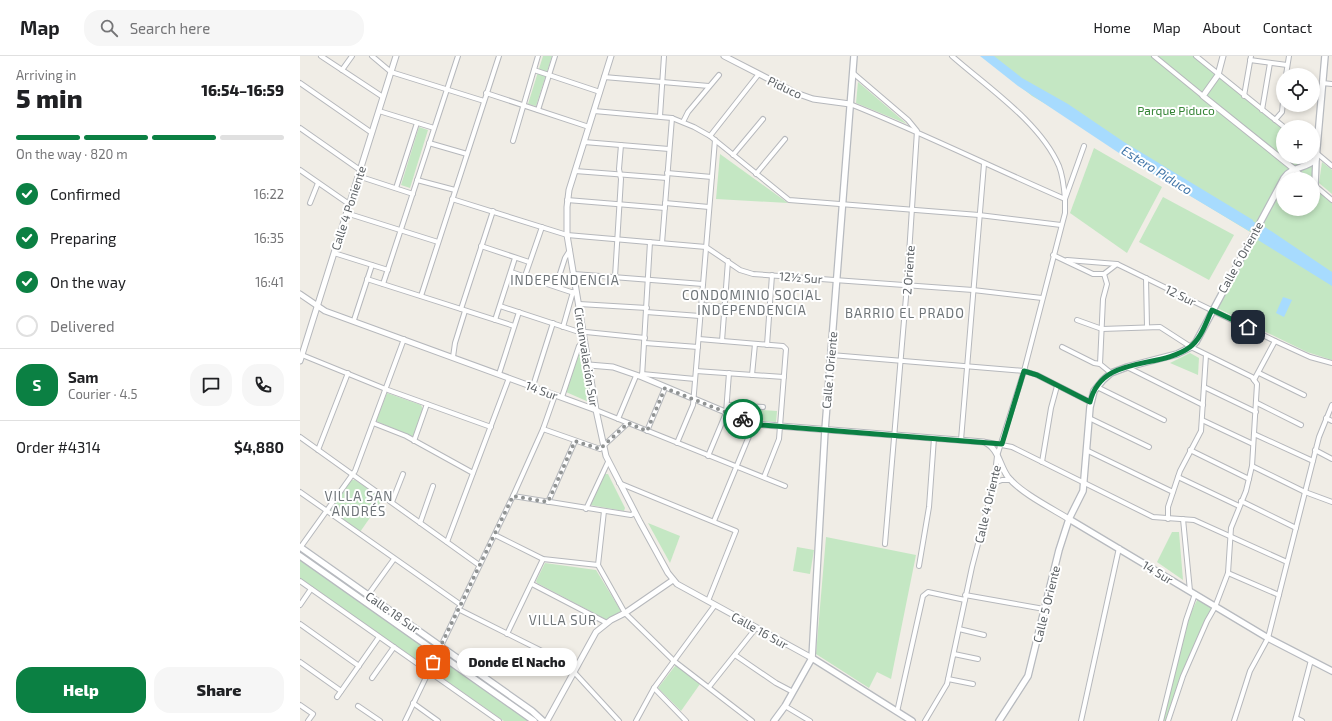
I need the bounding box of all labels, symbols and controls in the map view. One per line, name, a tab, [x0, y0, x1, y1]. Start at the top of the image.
search box	[84, 10, 364, 46]
text: Map	[20, 16, 60, 39]
icon: search	[98, 17, 120, 39]
text: Search here	[130, 19, 210, 37]
text: Home	[1094, 19, 1131, 36]
text: Map	[1153, 19, 1181, 36]
text: About	[1203, 19, 1241, 36]
text: Contact	[1263, 19, 1312, 36]
text: Arriving in	[16, 67, 76, 83]
map controls	[1276, 68, 1320, 216]
button: locate	[1276, 68, 1320, 112]
street label: Piduco	[766, 73, 805, 101]
text: 16:54–16:59	[201, 81, 284, 99]
text: 5 min	[16, 82, 83, 113]
park label: Parque Piduco	[1137, 103, 1215, 117]
button: +	[1276, 120, 1320, 164]
water label: Estero Piduco	[1119, 142, 1195, 198]
text: On the way · 820 m	[16, 146, 128, 162]
street label: Calle 4 Poniente	[328, 164, 368, 252]
button: −	[1276, 172, 1320, 216]
icon: check	[16, 183, 38, 205]
text: Confirmed	[50, 185, 121, 203]
text: 16:22	[254, 186, 284, 202]
street label: Calle 6 Oriente	[1215, 219, 1265, 295]
icon: check	[16, 227, 38, 249]
text: Preparing	[50, 229, 116, 247]
text: 16:35	[254, 230, 284, 246]
street label: 2 Oriente	[899, 245, 917, 295]
street label: 12½ Sur	[779, 269, 823, 286]
icon: check	[16, 271, 38, 293]
district label: INDEPENDENCIA	[510, 272, 620, 288]
text: On the way	[50, 273, 126, 291]
text: 16:41	[255, 274, 284, 290]
street label: 12 Sur	[1163, 282, 1199, 309]
district label: CONDOMINIO SOCIAL INDEPENDENCIA	[682, 287, 822, 318]
district label: BARRIO EL PRADO	[845, 305, 965, 321]
street label: Circunvalación Sur	[572, 306, 602, 408]
pin	[1231, 310, 1265, 344]
icon: home	[1237, 316, 1259, 338]
text: Delivered	[50, 317, 115, 335]
street label: Calle 1 Oriente	[819, 331, 839, 409]
button: chat	[190, 364, 232, 406]
button: phone	[242, 364, 284, 406]
text: Sam	[68, 368, 99, 386]
text: S	[33, 376, 41, 394]
street label: 14 Sur	[524, 378, 560, 402]
text: Courier · 4.5	[68, 386, 137, 402]
courier	[723, 399, 763, 439]
icon: bike	[732, 408, 754, 430]
text: Order #4314	[16, 438, 101, 456]
text: $4,880	[234, 438, 284, 456]
street label: Calle 4 Oriente	[971, 463, 1003, 545]
district label: VILLA SAN ANDRÉS	[325, 488, 393, 519]
street label: 14 Sur	[1140, 557, 1176, 587]
street label: Calle 5 Oriente	[1030, 564, 1062, 644]
street label: Calle 18 Sur	[363, 588, 423, 636]
street label: Calle 16 Sur	[729, 609, 791, 651]
district label: VILLA SUR	[529, 612, 597, 628]
pin	[416, 645, 450, 679]
callout: Donde El Nacho	[457, 648, 577, 676]
icon: bag	[422, 651, 444, 673]
text: Donde El Nacho	[468, 654, 566, 670]
button: Help	[16, 667, 146, 713]
button: Share	[154, 667, 284, 713]

